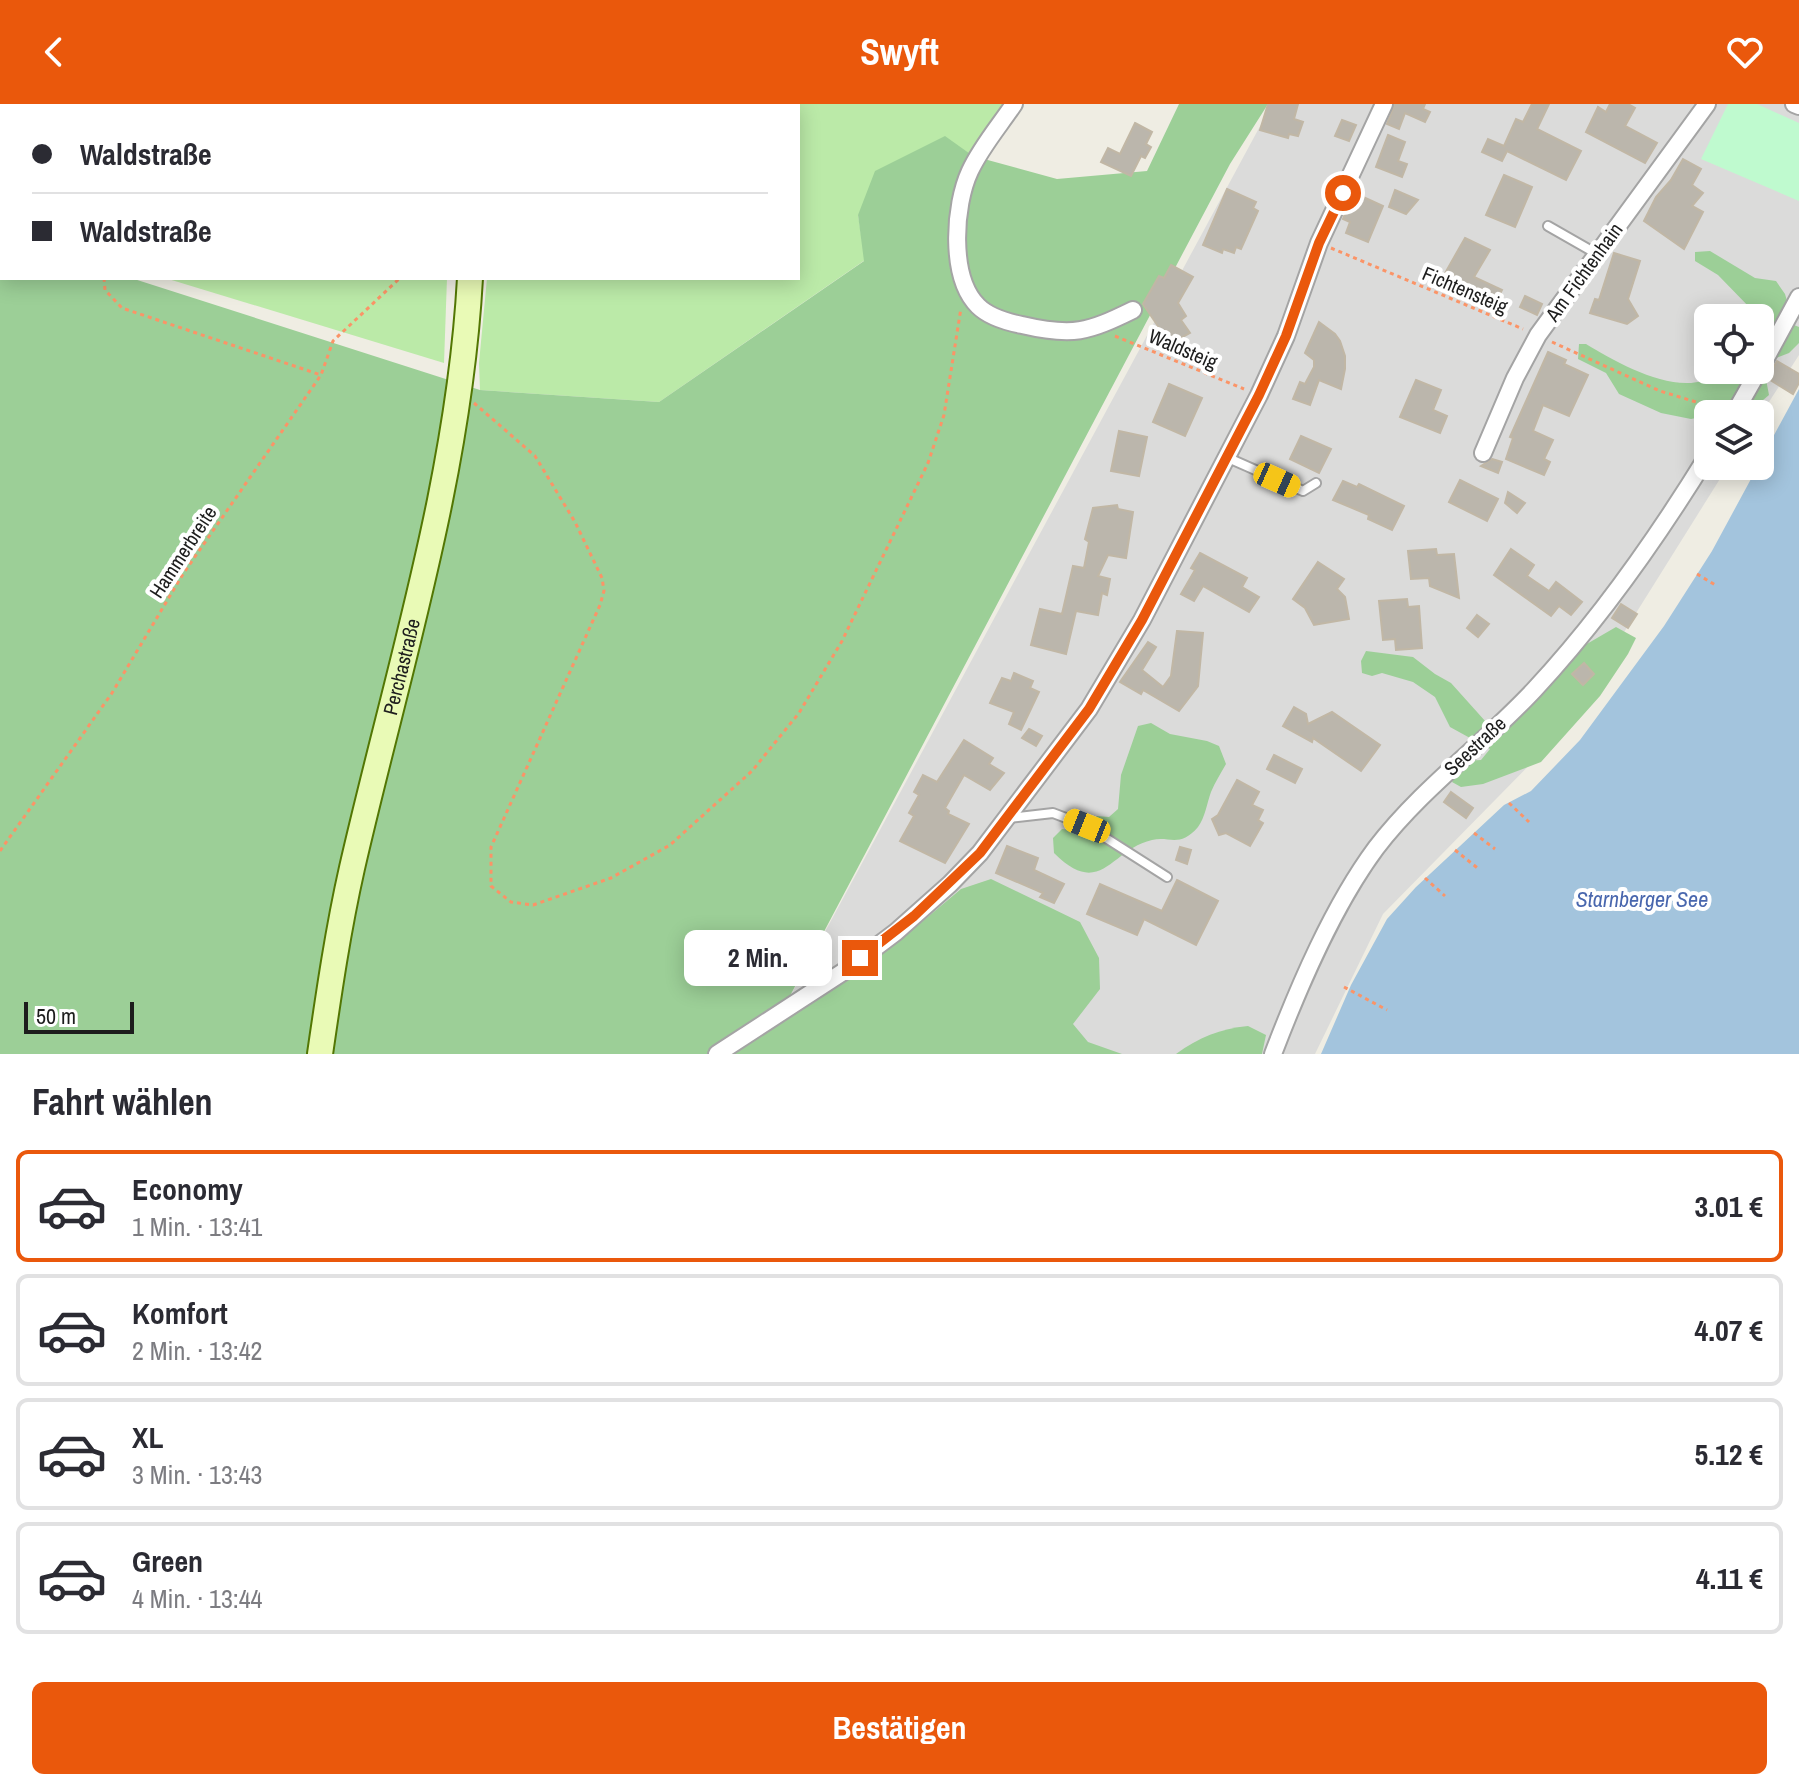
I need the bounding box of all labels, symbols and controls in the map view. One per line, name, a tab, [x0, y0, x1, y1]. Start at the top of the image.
text: Swyft	[860, 28, 939, 76]
icon: back	[32, 30, 76, 74]
icon: heart	[1723, 30, 1767, 74]
text: Waldstraße	[80, 134, 212, 174]
route start	[1325, 175, 1361, 211]
text: Waldstraße	[80, 211, 212, 251]
street label: Am Fichtenhain	[1538, 217, 1629, 327]
street label: Fichtensteig	[1418, 259, 1512, 320]
map controls	[1694, 304, 1774, 480]
button: locate	[1694, 304, 1774, 384]
street label: Waldsteig	[1145, 322, 1222, 375]
button: layers	[1694, 400, 1774, 480]
car	[1250, 459, 1304, 501]
street label: Hammerbreite	[143, 500, 222, 603]
street label: Perchastraße	[376, 616, 426, 718]
street label: Seestraße	[1438, 710, 1512, 781]
car	[1060, 806, 1114, 846]
water label: Starnberger See	[1576, 884, 1708, 914]
callout: 2 Min.	[684, 930, 832, 986]
text: 2 Min.	[728, 940, 788, 975]
route end	[842, 940, 878, 976]
scale bar	[24, 998, 134, 1034]
text: 50 m	[36, 1001, 76, 1031]
text: Fahrt wählen	[32, 1078, 213, 1126]
text: Economy	[132, 1169, 243, 1209]
icon: car	[36, 1170, 108, 1242]
text: 3.01 €	[1695, 1186, 1763, 1226]
text: 1 Min. · 13:41	[132, 1209, 262, 1244]
text: Komfort	[132, 1293, 228, 1333]
icon: car	[36, 1294, 108, 1366]
text: 4.07 €	[1695, 1310, 1763, 1350]
text: 2 Min. · 13:42	[132, 1333, 262, 1368]
text: XL	[132, 1417, 163, 1457]
icon: car	[36, 1418, 108, 1490]
text: 5.12 €	[1695, 1434, 1763, 1474]
text: 3 Min. · 13:43	[132, 1457, 262, 1492]
text: Green	[132, 1541, 203, 1581]
icon: car	[36, 1542, 108, 1614]
text: 4.11 €	[1696, 1558, 1763, 1598]
text: 4 Min. · 13:44	[132, 1581, 262, 1616]
button: Bestätigen	[32, 1682, 1767, 1774]

